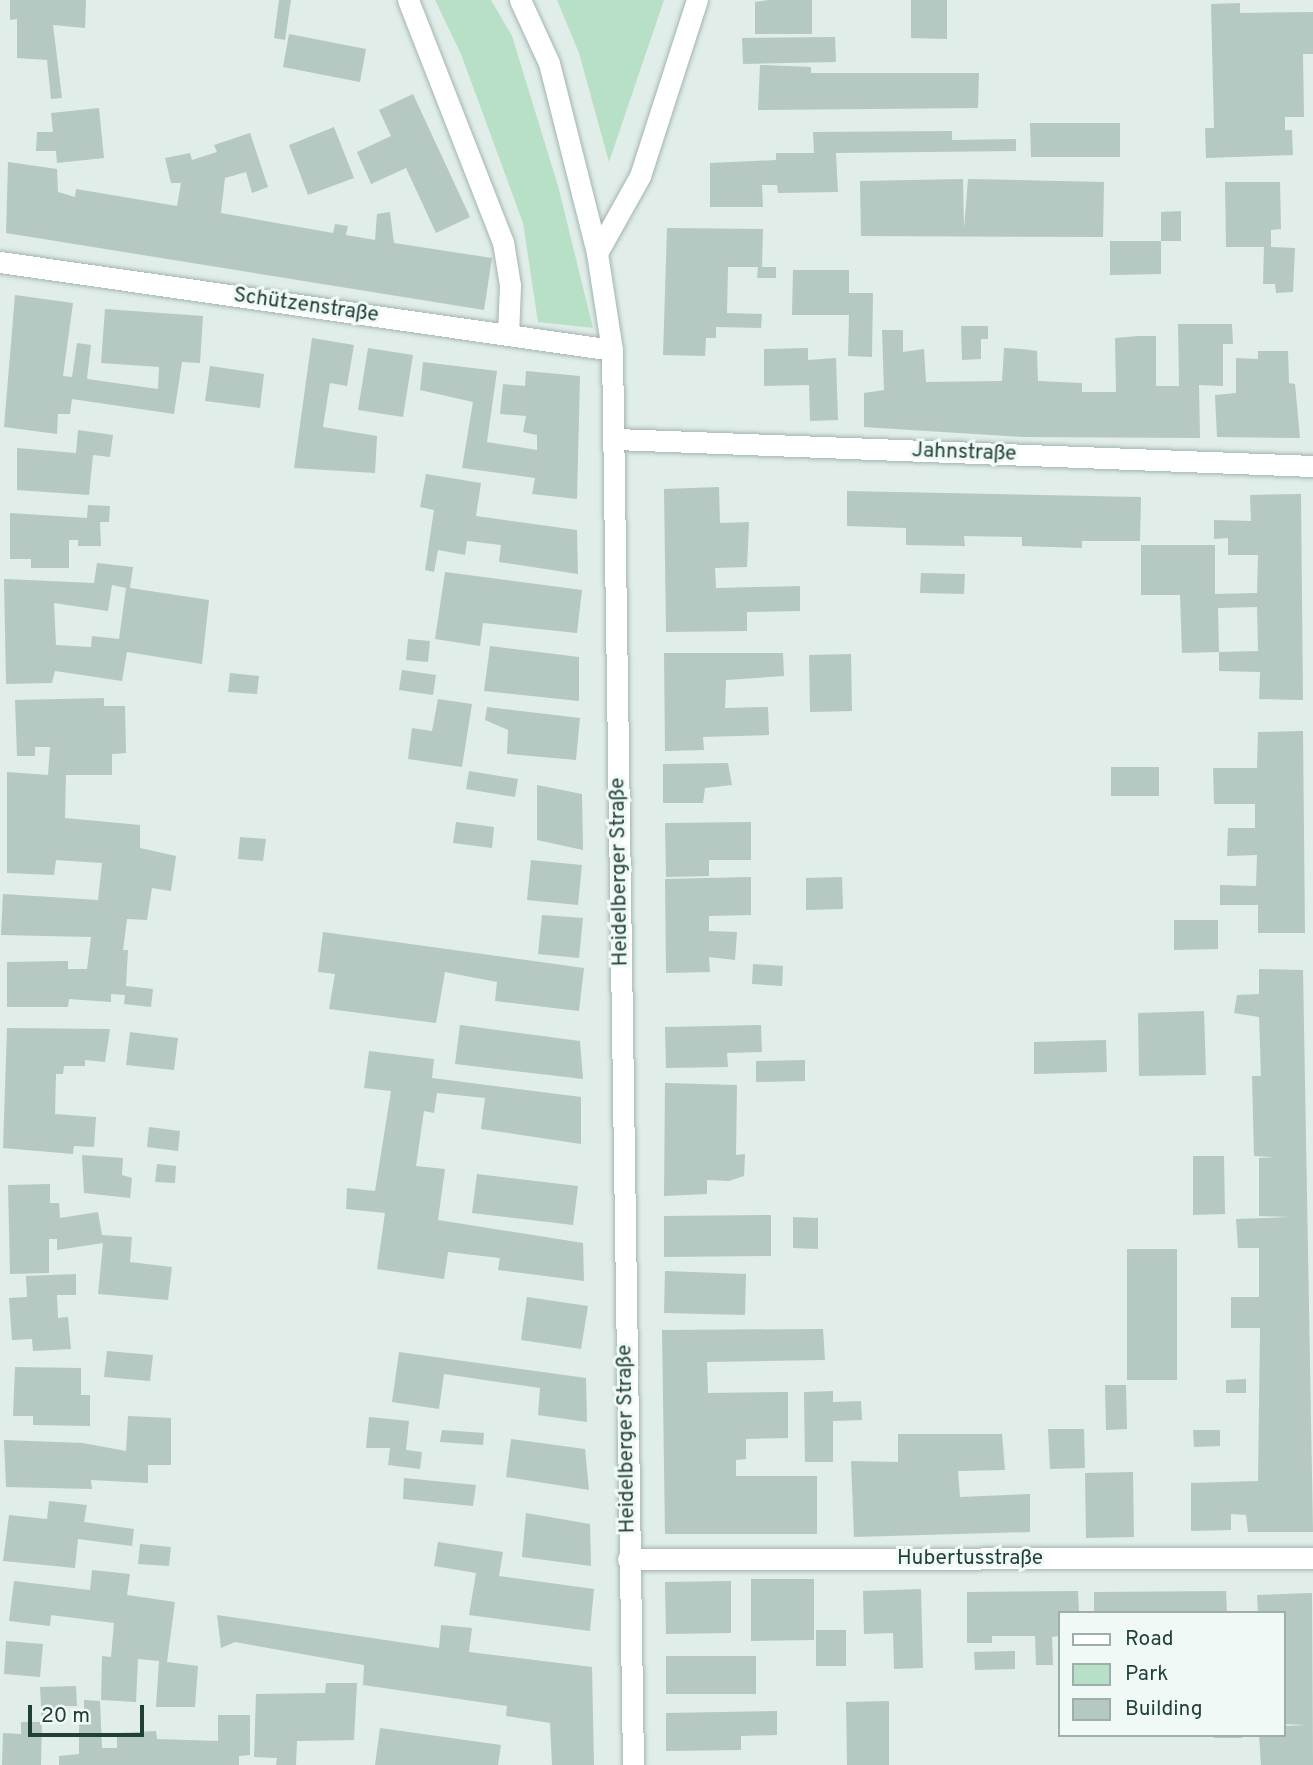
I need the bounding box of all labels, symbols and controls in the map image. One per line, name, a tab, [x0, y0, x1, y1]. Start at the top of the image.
street label: Schützenstraße	[232, 283, 380, 329]
street label: Jahnstraße	[911, 439, 1017, 467]
street label: Heidelberger Straße	[606, 777, 634, 967]
street label: Heidelberger Straße	[613, 1344, 641, 1534]
street label: Hubertusstraße	[897, 1546, 1043, 1572]
legend	[1058, 1611, 1285, 1737]
text: Road	[1125, 1626, 1174, 1653]
text: Park	[1125, 1661, 1168, 1688]
scale bar	[32, 1692, 147, 1736]
text: Building	[1125, 1696, 1203, 1723]
text: 20 m	[41, 1703, 90, 1730]

